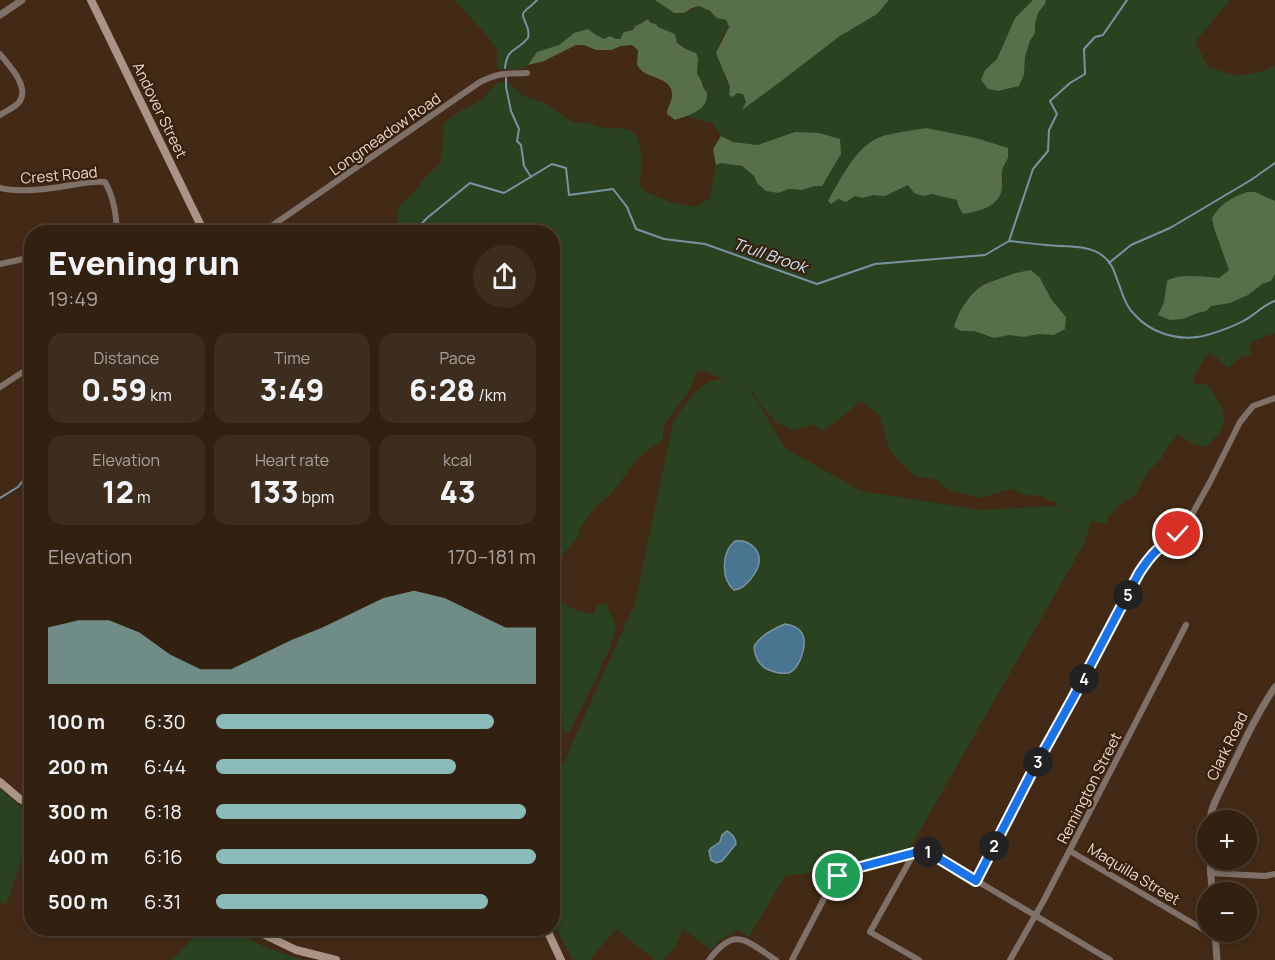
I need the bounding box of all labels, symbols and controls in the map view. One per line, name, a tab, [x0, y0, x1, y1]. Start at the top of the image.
street label: Andover Street	[128, 58, 192, 162]
street label: Longmeadow Road	[325, 88, 445, 180]
street label: Crest Road	[20, 161, 98, 189]
water label: Trull Brook	[730, 232, 812, 279]
text: Evening run	[48, 240, 240, 285]
button: share	[473, 245, 536, 308]
text: 19:49	[48, 285, 98, 312]
text: Distance	[94, 347, 159, 369]
text: Time	[274, 347, 310, 369]
text: Pace	[440, 347, 476, 369]
text: 0.59	[81, 369, 147, 410]
text: 3:49	[260, 369, 324, 410]
text: 6:28	[409, 369, 475, 410]
text: km	[147, 384, 172, 406]
text: /km	[475, 384, 506, 406]
text: Elevation	[93, 449, 160, 471]
text: Heart rate	[255, 449, 329, 471]
text: kcal	[443, 449, 472, 471]
text: 12	[102, 471, 134, 512]
text: 133	[250, 471, 299, 512]
text: 43	[440, 471, 476, 512]
text: m	[134, 486, 151, 508]
text: bpm	[299, 486, 334, 508]
pin	[1152, 508, 1203, 559]
icon: check	[1161, 517, 1194, 550]
text: Elevation	[48, 543, 132, 570]
text: 170–181 m	[447, 543, 536, 570]
pin: 5	[1113, 580, 1143, 610]
text: 5	[1123, 584, 1133, 606]
pin: 4	[1069, 664, 1099, 694]
text: 4	[1079, 668, 1089, 690]
text: 100 m	[48, 708, 105, 735]
text: 6:30	[144, 708, 186, 735]
street label: Clark Road	[1201, 708, 1253, 784]
street label: Remington Street	[1052, 729, 1126, 847]
pin: 3	[1023, 747, 1053, 777]
text: 3	[1033, 751, 1043, 773]
text: 200 m	[48, 753, 108, 780]
text: 6:44	[144, 753, 186, 780]
text: 300 m	[48, 798, 108, 825]
text: 6:18	[144, 798, 182, 825]
map controls	[1197, 810, 1257, 942]
button: +	[1197, 810, 1257, 870]
pin: 2	[979, 831, 1009, 861]
text: 2	[989, 835, 999, 857]
pin: 1	[913, 837, 943, 867]
street label: Maquilla Street	[1084, 838, 1184, 910]
text: 1	[924, 841, 932, 863]
text: 400 m	[48, 843, 108, 870]
text: 6:16	[144, 843, 183, 870]
pin	[812, 850, 863, 901]
icon: arrive	[821, 859, 854, 892]
button: −	[1197, 882, 1257, 942]
text: 500 m	[48, 888, 108, 915]
text: 6:31	[144, 888, 181, 915]

